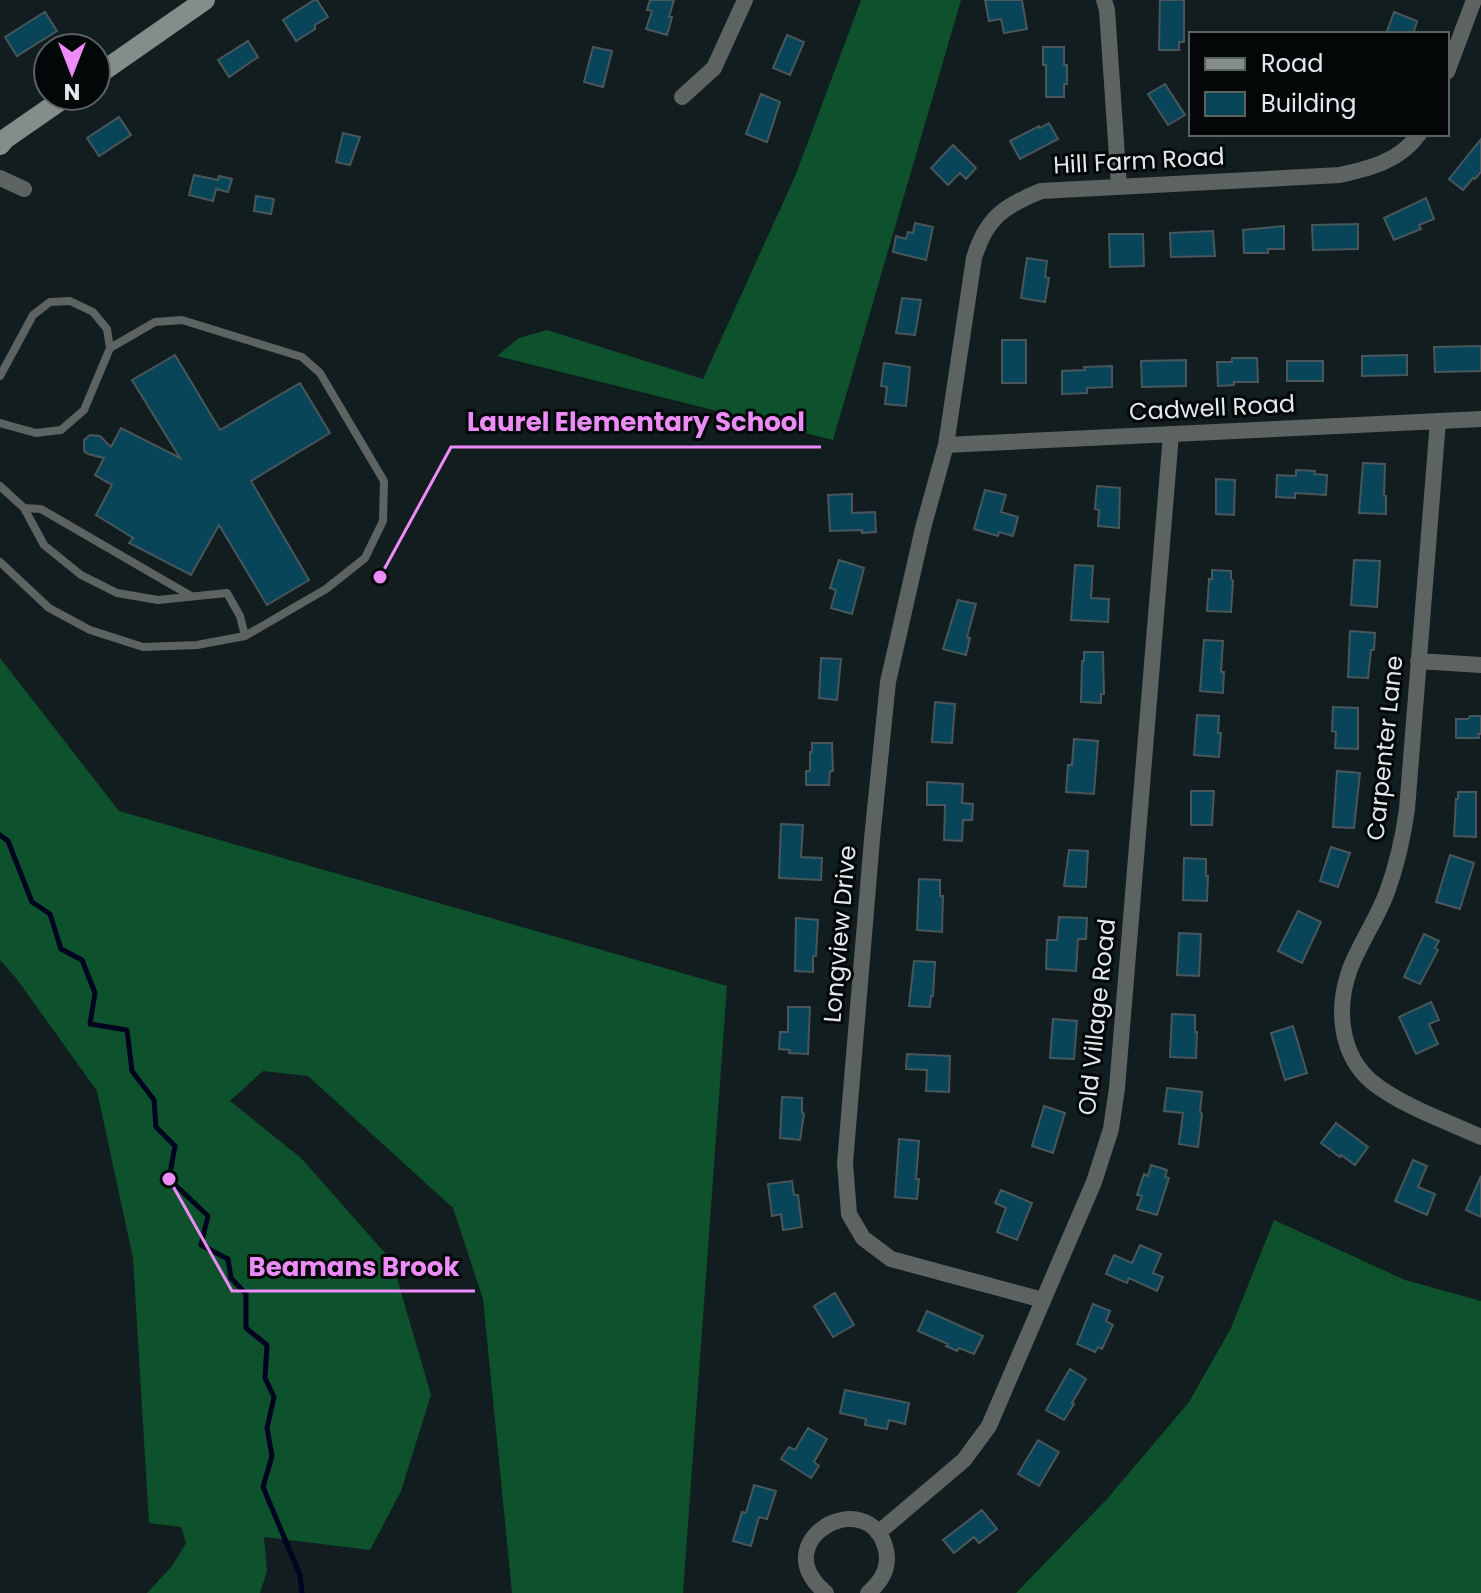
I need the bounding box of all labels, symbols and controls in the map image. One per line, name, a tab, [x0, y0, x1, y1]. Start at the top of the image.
north arrow	[32, 32, 112, 112]
legend	[1189, 32, 1449, 136]
text: Road	[1261, 47, 1323, 80]
text: N	[64, 76, 80, 107]
text: Building	[1261, 87, 1357, 120]
street label: Hill Farm Road	[1052, 140, 1225, 181]
street label: Cadwell Road	[1128, 387, 1296, 428]
callout: Laurel Elementary School	[451, 397, 821, 447]
text: Laurel Elementary School	[467, 404, 805, 440]
street label: Carpenter Lane	[1358, 654, 1411, 842]
street label: Longview Drive	[815, 844, 864, 1024]
street label: Old Village Road	[1070, 917, 1123, 1117]
callout: Beamans Brook	[232, 1241, 475, 1291]
text: Beamans Brook	[249, 1249, 460, 1285]

